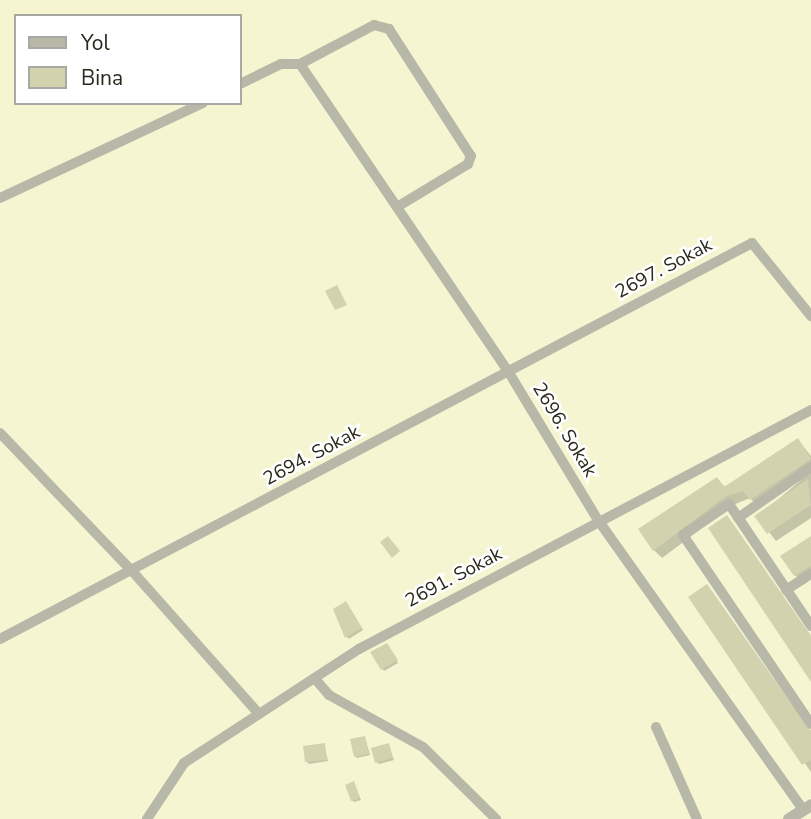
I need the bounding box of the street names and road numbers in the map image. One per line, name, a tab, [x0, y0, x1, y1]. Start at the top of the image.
street label: 2697. Sokak	[612, 234, 716, 304]
street label: 2696. Sokak	[527, 379, 601, 481]
street label: 2694. Sokak	[260, 421, 364, 491]
street label: 2691. Sokak	[402, 543, 506, 613]

